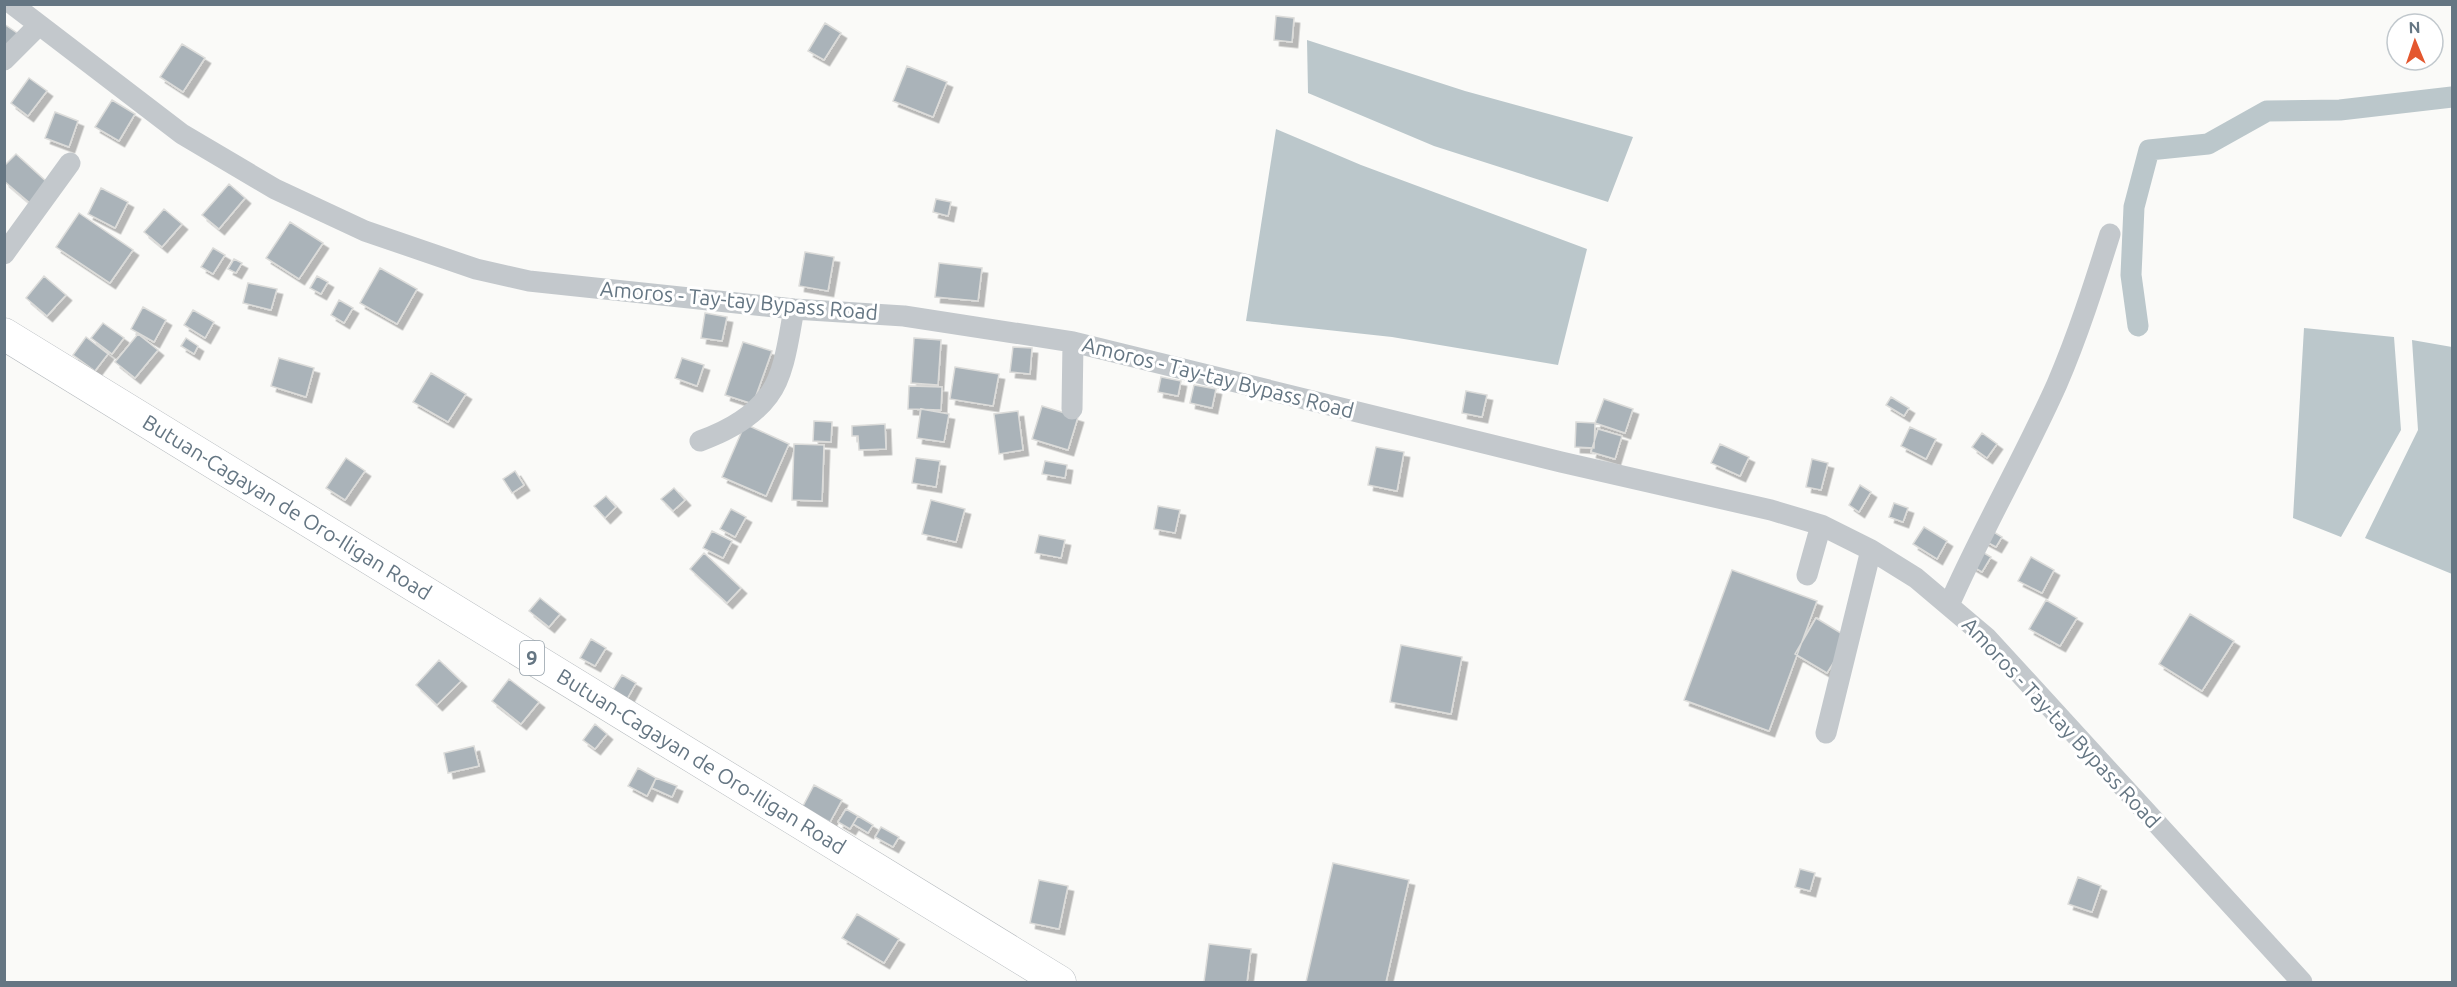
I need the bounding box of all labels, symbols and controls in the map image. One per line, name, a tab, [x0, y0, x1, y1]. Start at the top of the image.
north arrow	[2385, 12, 2445, 72]
text: N	[2408, 18, 2421, 36]
street label: Amoros - Tay-tay Bypass Road	[599, 276, 879, 324]
street label: Amoros - Tay-tay Bypass Road	[1080, 332, 1356, 422]
street label: Butuan-Cagayan de Oro-Iligan Road	[139, 409, 436, 604]
street label: Amoros - Tay-tay Bypass Road	[1958, 612, 2166, 832]
road number: 9	[520, 641, 544, 675]
street label: Butuan-Cagayan de Oro-Iligan Road	[553, 663, 850, 859]

